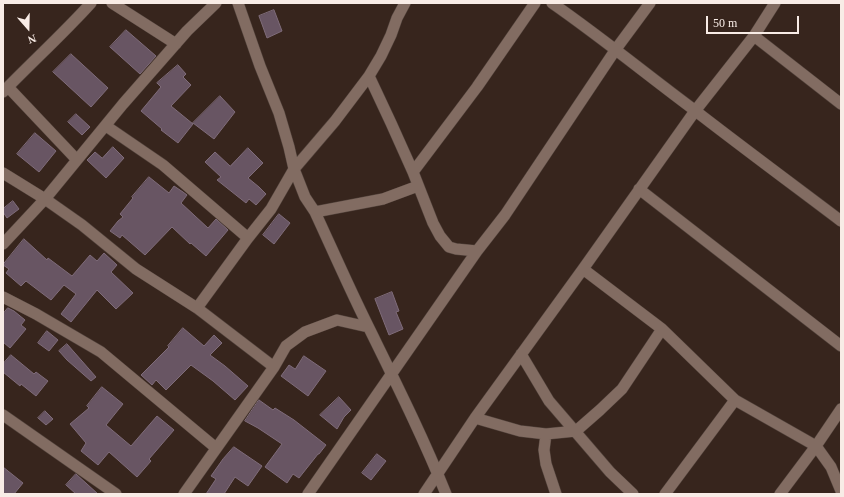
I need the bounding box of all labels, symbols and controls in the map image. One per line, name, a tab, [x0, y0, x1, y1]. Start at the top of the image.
north arrow	[8, 8, 48, 48]
scale bar	[708, 8, 801, 34]
text: 50 m	[713, 16, 737, 30]
text: N	[26, 32, 38, 46]

